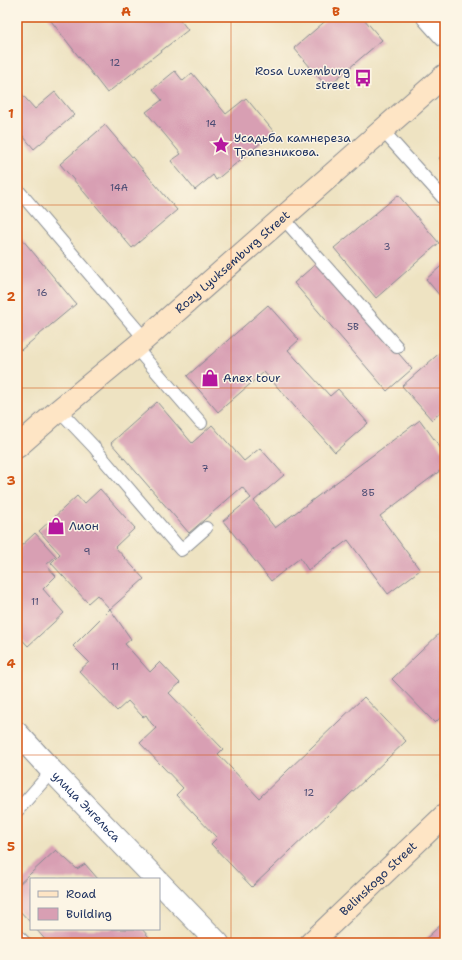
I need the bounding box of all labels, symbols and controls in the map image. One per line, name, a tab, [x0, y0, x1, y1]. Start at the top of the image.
text: A	[121, 3, 131, 20]
text: B	[332, 3, 340, 20]
house number: 12	[110, 56, 120, 69]
place label: Rosa Luxemburg street	[255, 63, 350, 93]
bus stop icon: Rosa Luxemburg street	[353, 68, 373, 88]
text: 1	[8, 105, 14, 122]
house number: 14	[206, 117, 216, 130]
place label: Усадьба камнереза Трапезникова.	[234, 130, 351, 160]
place icon: Усадьба камнереза Трапезникова.	[211, 135, 231, 155]
house number: 14А	[110, 181, 128, 194]
street label: Rozy Lyuksemburg Street	[172, 207, 293, 317]
house number: 3	[384, 240, 391, 253]
house number: 16	[37, 286, 47, 299]
text: 2	[6, 288, 16, 305]
house number: 5В	[347, 320, 359, 333]
shop icon: Anex tour	[200, 368, 220, 388]
place label: Anex tour	[223, 370, 281, 386]
house number: 7	[202, 462, 209, 475]
text: 3	[6, 472, 16, 489]
house number: 8Б	[361, 486, 375, 499]
shop icon: Лион	[46, 516, 66, 536]
place label: Лион	[69, 518, 99, 534]
house number: 9	[84, 545, 91, 558]
house number: 11	[31, 595, 39, 608]
text: 4	[6, 655, 16, 672]
house number: 11	[111, 660, 119, 673]
street label: улица Энгельса	[48, 768, 124, 846]
house number: 12	[304, 786, 314, 799]
text: 5	[7, 838, 15, 855]
street label: Belinskogo Street	[336, 838, 420, 919]
legend	[30, 878, 160, 930]
text: Road	[66, 886, 97, 902]
text: Building	[66, 906, 112, 922]

